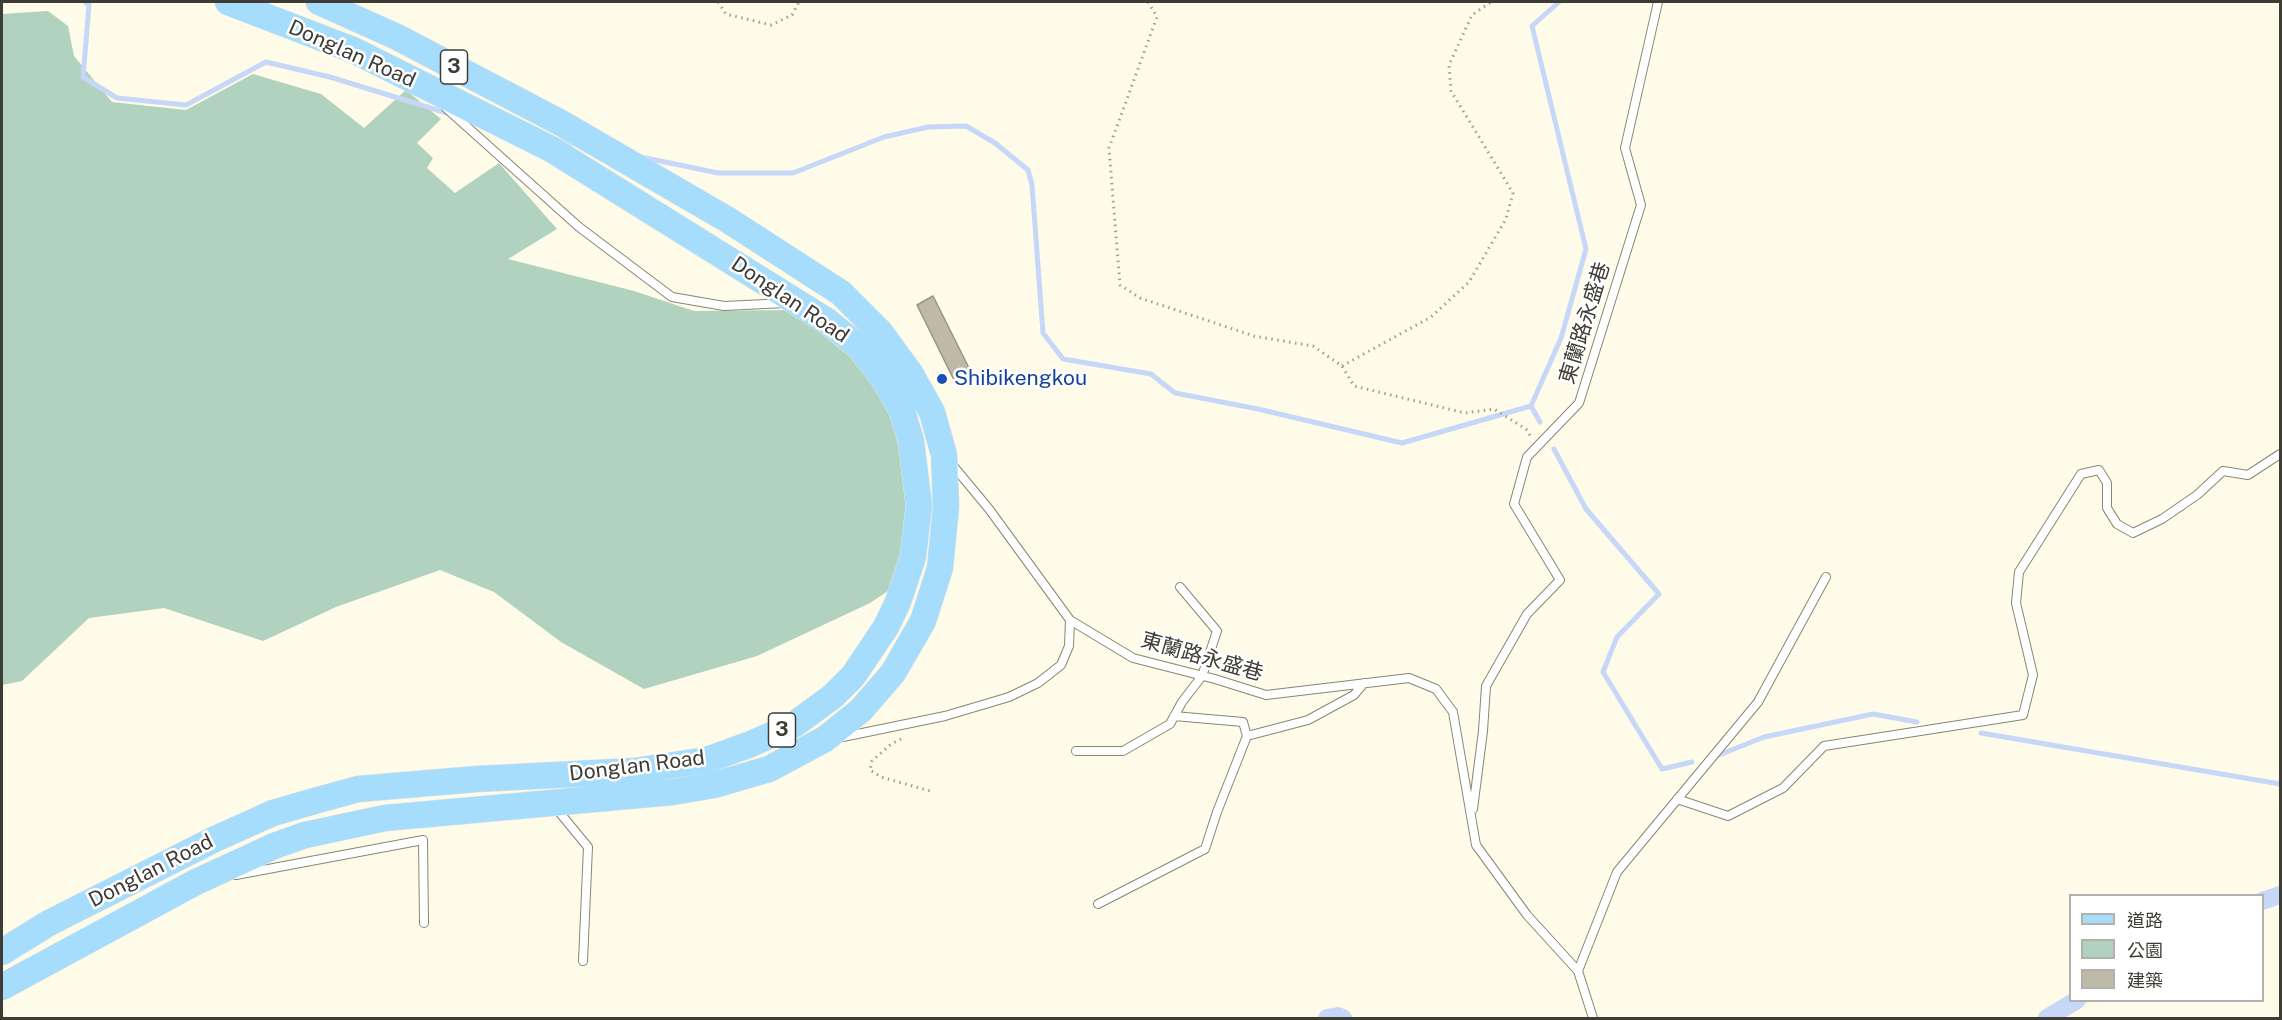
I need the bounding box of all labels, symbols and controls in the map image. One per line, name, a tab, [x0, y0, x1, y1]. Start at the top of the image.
street label: Donglan Road	[285, 15, 419, 93]
road number: 3	[440, 50, 468, 84]
street label: Donglan Road	[726, 251, 854, 349]
street label: 東蘭路永盛巷	[1555, 259, 1615, 387]
place label: Shibikengkou	[954, 366, 1087, 392]
marker: Shibikengkou	[935, 372, 949, 386]
street label: 東蘭路永盛巷	[1138, 628, 1266, 686]
road number: 3	[768, 713, 796, 747]
street label: Donglan Road	[568, 745, 706, 787]
street label: Donglan Road	[84, 829, 218, 913]
legend	[2069, 894, 2264, 1002]
text: 道路	[2127, 910, 2163, 931]
text: 公園	[2127, 940, 2163, 961]
text: 建築	[2127, 970, 2163, 991]

